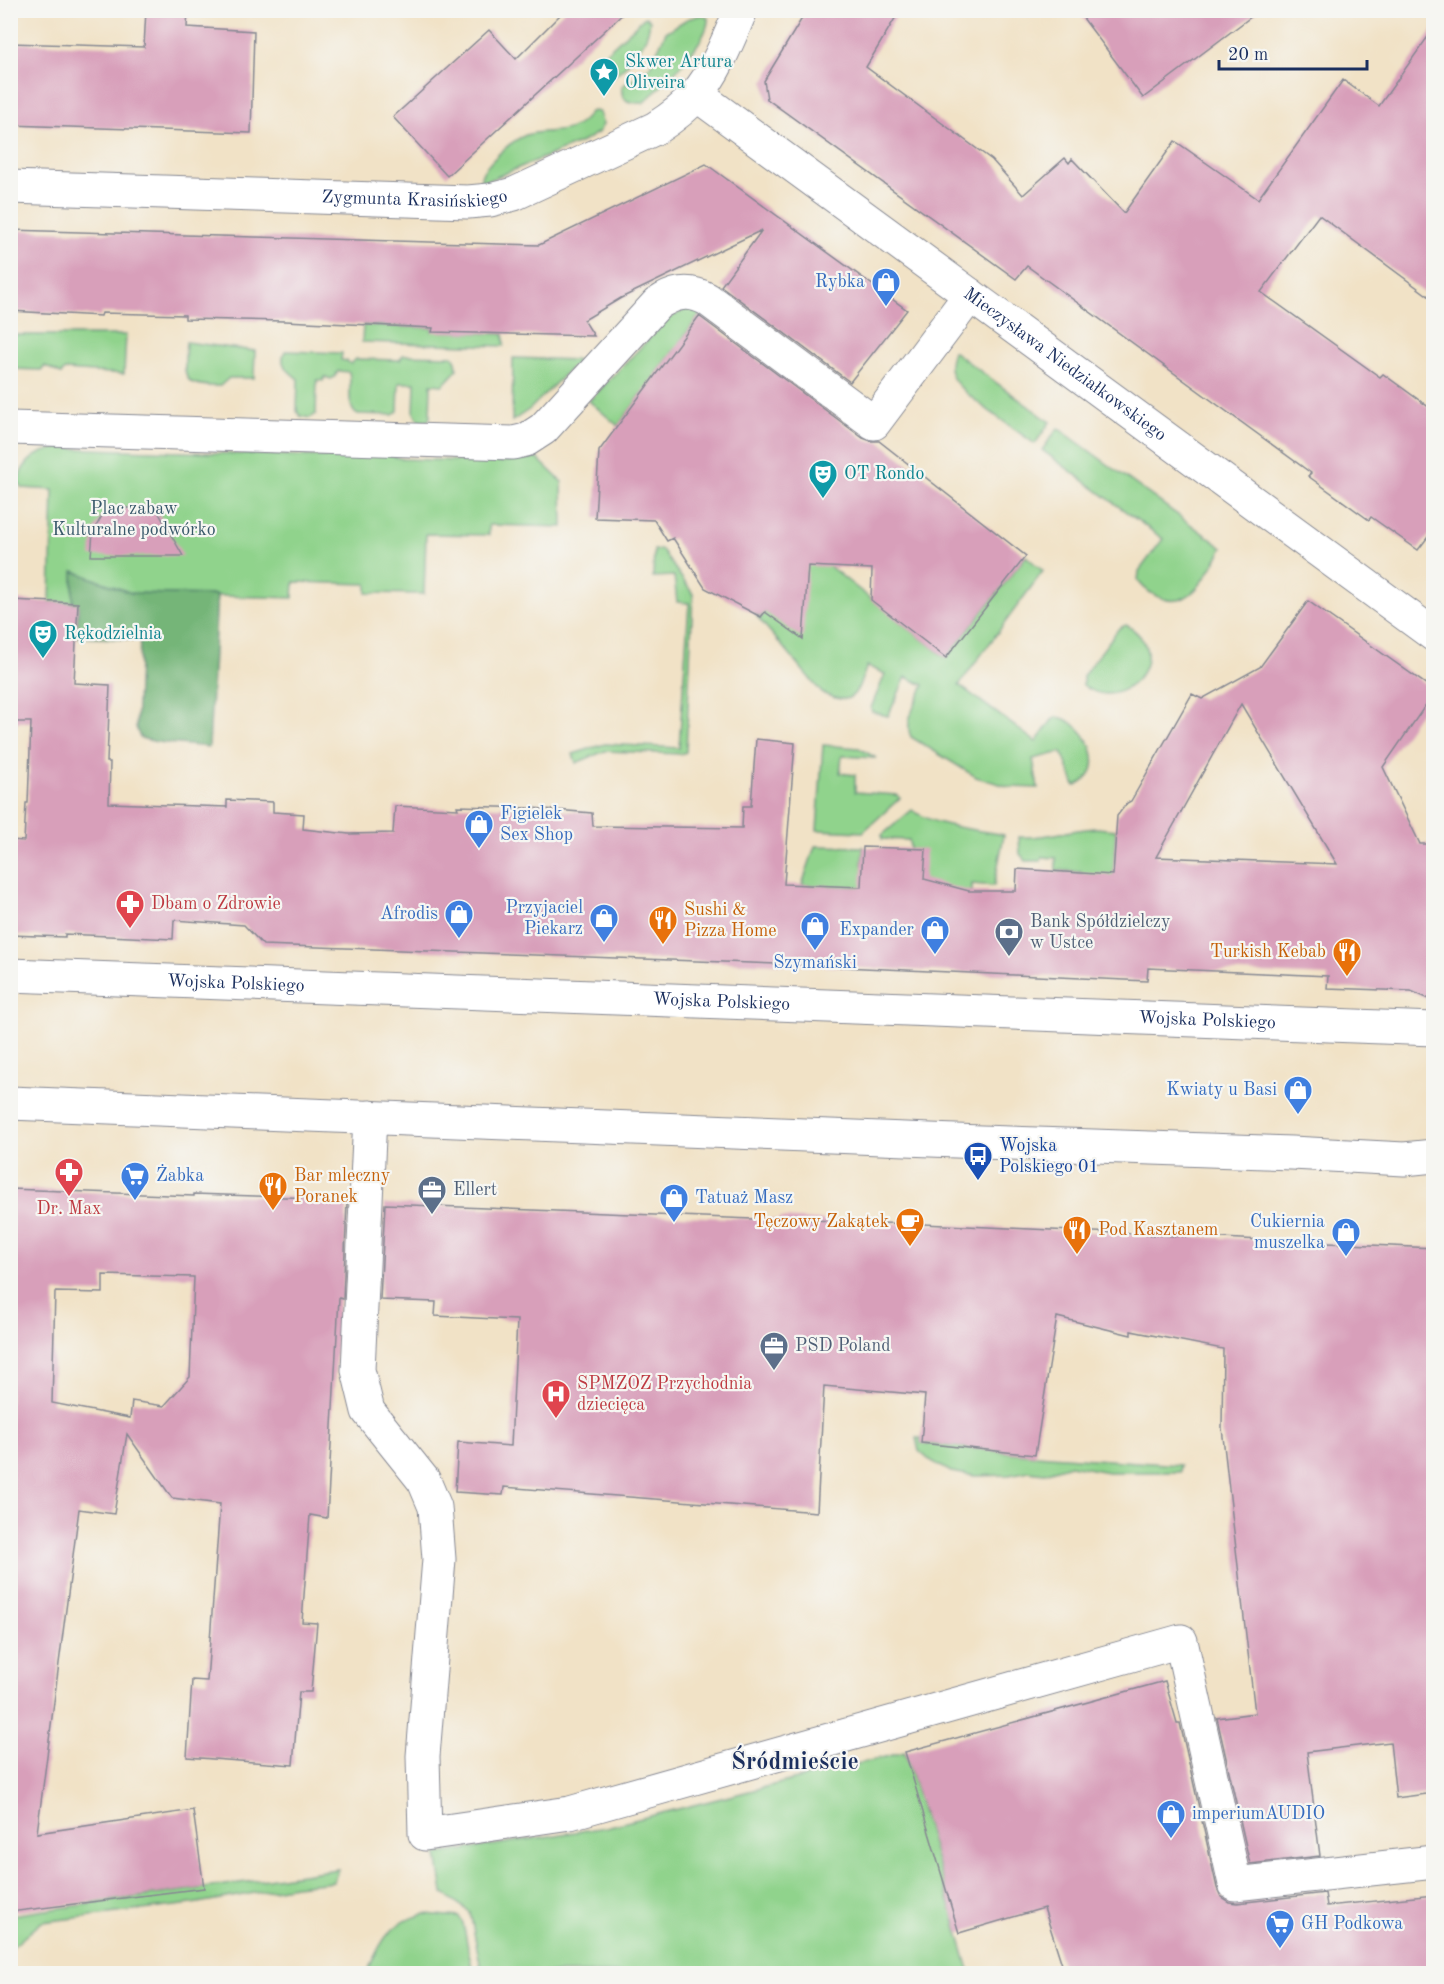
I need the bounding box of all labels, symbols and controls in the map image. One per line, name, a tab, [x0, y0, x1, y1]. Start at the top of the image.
scale bar	[1219, 33, 1368, 71]
text: 20 m	[1228, 46, 1268, 64]
place label: Skwer Artura Oliveira	[625, 53, 733, 92]
place icon: Skwer Artura Oliveira	[588, 56, 620, 98]
street label: Zygmunta Krasińskiego	[321, 187, 510, 211]
shop icon: Rybka	[870, 266, 902, 308]
place label: Rybka	[815, 273, 865, 291]
street label: Mieczysława Niedziałkowskiego	[960, 284, 1170, 445]
theatre icon: OT Rondo	[807, 458, 839, 500]
place label: OT Rondo	[844, 465, 924, 483]
park label: Plac zabaw Kulturalne podwórko	[52, 500, 216, 539]
theatre icon: Rękodzielnia	[27, 618, 59, 660]
place label: Rękodzielnia	[64, 625, 162, 643]
place label: Figielek Sex Shop	[500, 805, 573, 844]
shop icon: Figielek Sex Shop	[463, 808, 495, 850]
pharmacy icon: Dbam o Zdrowie	[114, 888, 146, 930]
place label: Dbam o Zdrowie	[151, 895, 281, 913]
shop icon: Afrodis	[443, 898, 475, 940]
place label: Przyjaciel Piekarz	[505, 899, 583, 938]
place label: Sushi & Pizza Home	[684, 901, 777, 940]
shop icon: Przyjaciel Piekarz	[588, 902, 620, 944]
restaurant icon: Sushi & Pizza Home	[647, 904, 679, 946]
place label: Afrodis	[380, 905, 438, 923]
shop icon: Szymański	[799, 910, 831, 952]
place label: Bank Spółdzielczy w Ustce	[1030, 913, 1171, 952]
shop icon: Expander	[919, 914, 951, 956]
bank icon: Bank Spółdzielczy w Ustce	[993, 916, 1025, 958]
place label: Expander	[839, 921, 915, 939]
restaurant icon: Turkish Kebab	[1331, 936, 1363, 978]
place label: Turkish Kebab	[1210, 943, 1326, 961]
place label: Szymański	[773, 954, 857, 972]
street label: Wojska Polskiego	[167, 972, 305, 995]
street label: Wojska Polskiego	[652, 990, 791, 1014]
street label: Wojska Polskiego	[1138, 1009, 1276, 1032]
shop icon: Kwiaty u Basi	[1282, 1074, 1314, 1116]
place label: Kwiaty u Basi	[1166, 1081, 1277, 1099]
place label: Wojska Polskiego 01	[999, 1137, 1099, 1176]
bus stop icon: Wojska Polskiego 01	[962, 1140, 994, 1182]
pharmacy icon: Dr. Max	[53, 1156, 85, 1198]
supermarket icon: Żabka	[119, 1160, 151, 1202]
place label: Żabka	[156, 1164, 204, 1185]
place label: Bar mleczny Poranek	[294, 1167, 391, 1206]
restaurant icon: Bar mleczny Poranek	[257, 1170, 289, 1212]
office icon: Ellert	[416, 1174, 448, 1216]
place label: Ellert	[453, 1181, 497, 1199]
shop icon: Tatuaż Masz	[658, 1182, 690, 1224]
place label: Tatuaż Masz	[695, 1189, 793, 1207]
place label: Dr. Max	[37, 1200, 101, 1218]
cafe icon: Tęczowy Zakątek	[894, 1206, 926, 1248]
place label: Tęczowy Zakątek	[753, 1213, 889, 1231]
place label: Cukiernia muszelka	[1250, 1213, 1325, 1252]
restaurant icon: Pod Kasztanem	[1061, 1214, 1093, 1256]
shop icon: Cukiernia muszelka	[1330, 1216, 1362, 1258]
place label: Pod Kasztanem	[1098, 1221, 1218, 1239]
office icon: PSD Poland	[758, 1330, 790, 1372]
place label: PSD Poland	[795, 1337, 891, 1355]
place label: SPMZOZ Przychodnia dziecięca	[577, 1375, 752, 1414]
hospital icon: SPMZOZ Przychodnia dziecięca	[540, 1378, 572, 1420]
district label: Śródmieście	[731, 1745, 859, 1775]
shop icon: imperiumAUDIO	[1155, 1798, 1187, 1840]
place label: imperiumAUDIO	[1192, 1805, 1325, 1823]
supermarket icon: GH Podkowa	[1264, 1908, 1296, 1950]
place label: GH Podkowa	[1301, 1915, 1403, 1933]

